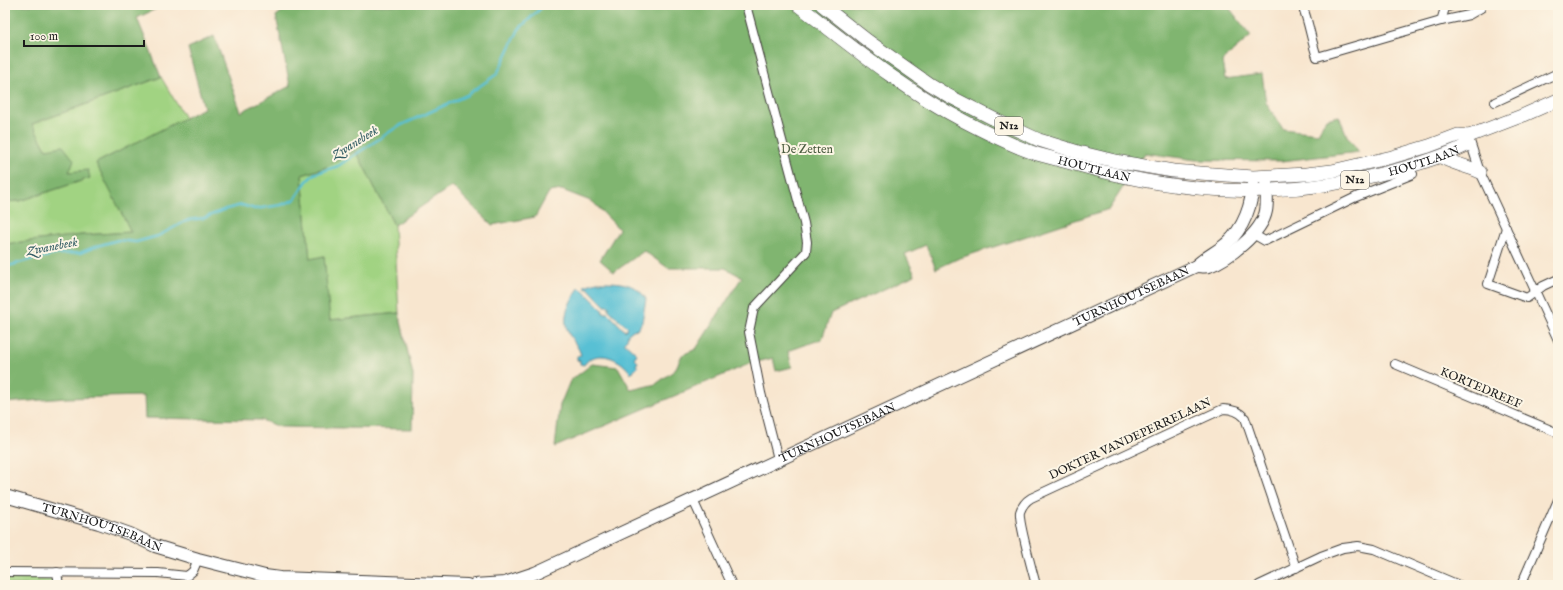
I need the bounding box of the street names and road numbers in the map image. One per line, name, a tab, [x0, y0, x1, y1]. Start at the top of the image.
road number: N12	[995, 117, 1023, 135]
street label: HOUTLAAN	[1387, 142, 1462, 179]
street label: HOUTLAAN	[1056, 152, 1132, 185]
road number: N12	[1341, 171, 1369, 189]
street label: TURNHOUTSEBAAN	[1071, 262, 1192, 330]
street label: KORTEDREEF	[1438, 364, 1524, 412]
street label: DOKTER VANDEPERRELAAN	[1047, 394, 1214, 483]
street label: TURNHOUTSEBAAN	[777, 399, 898, 466]
street label: TURNHOUTSEBAAN	[40, 499, 164, 555]

